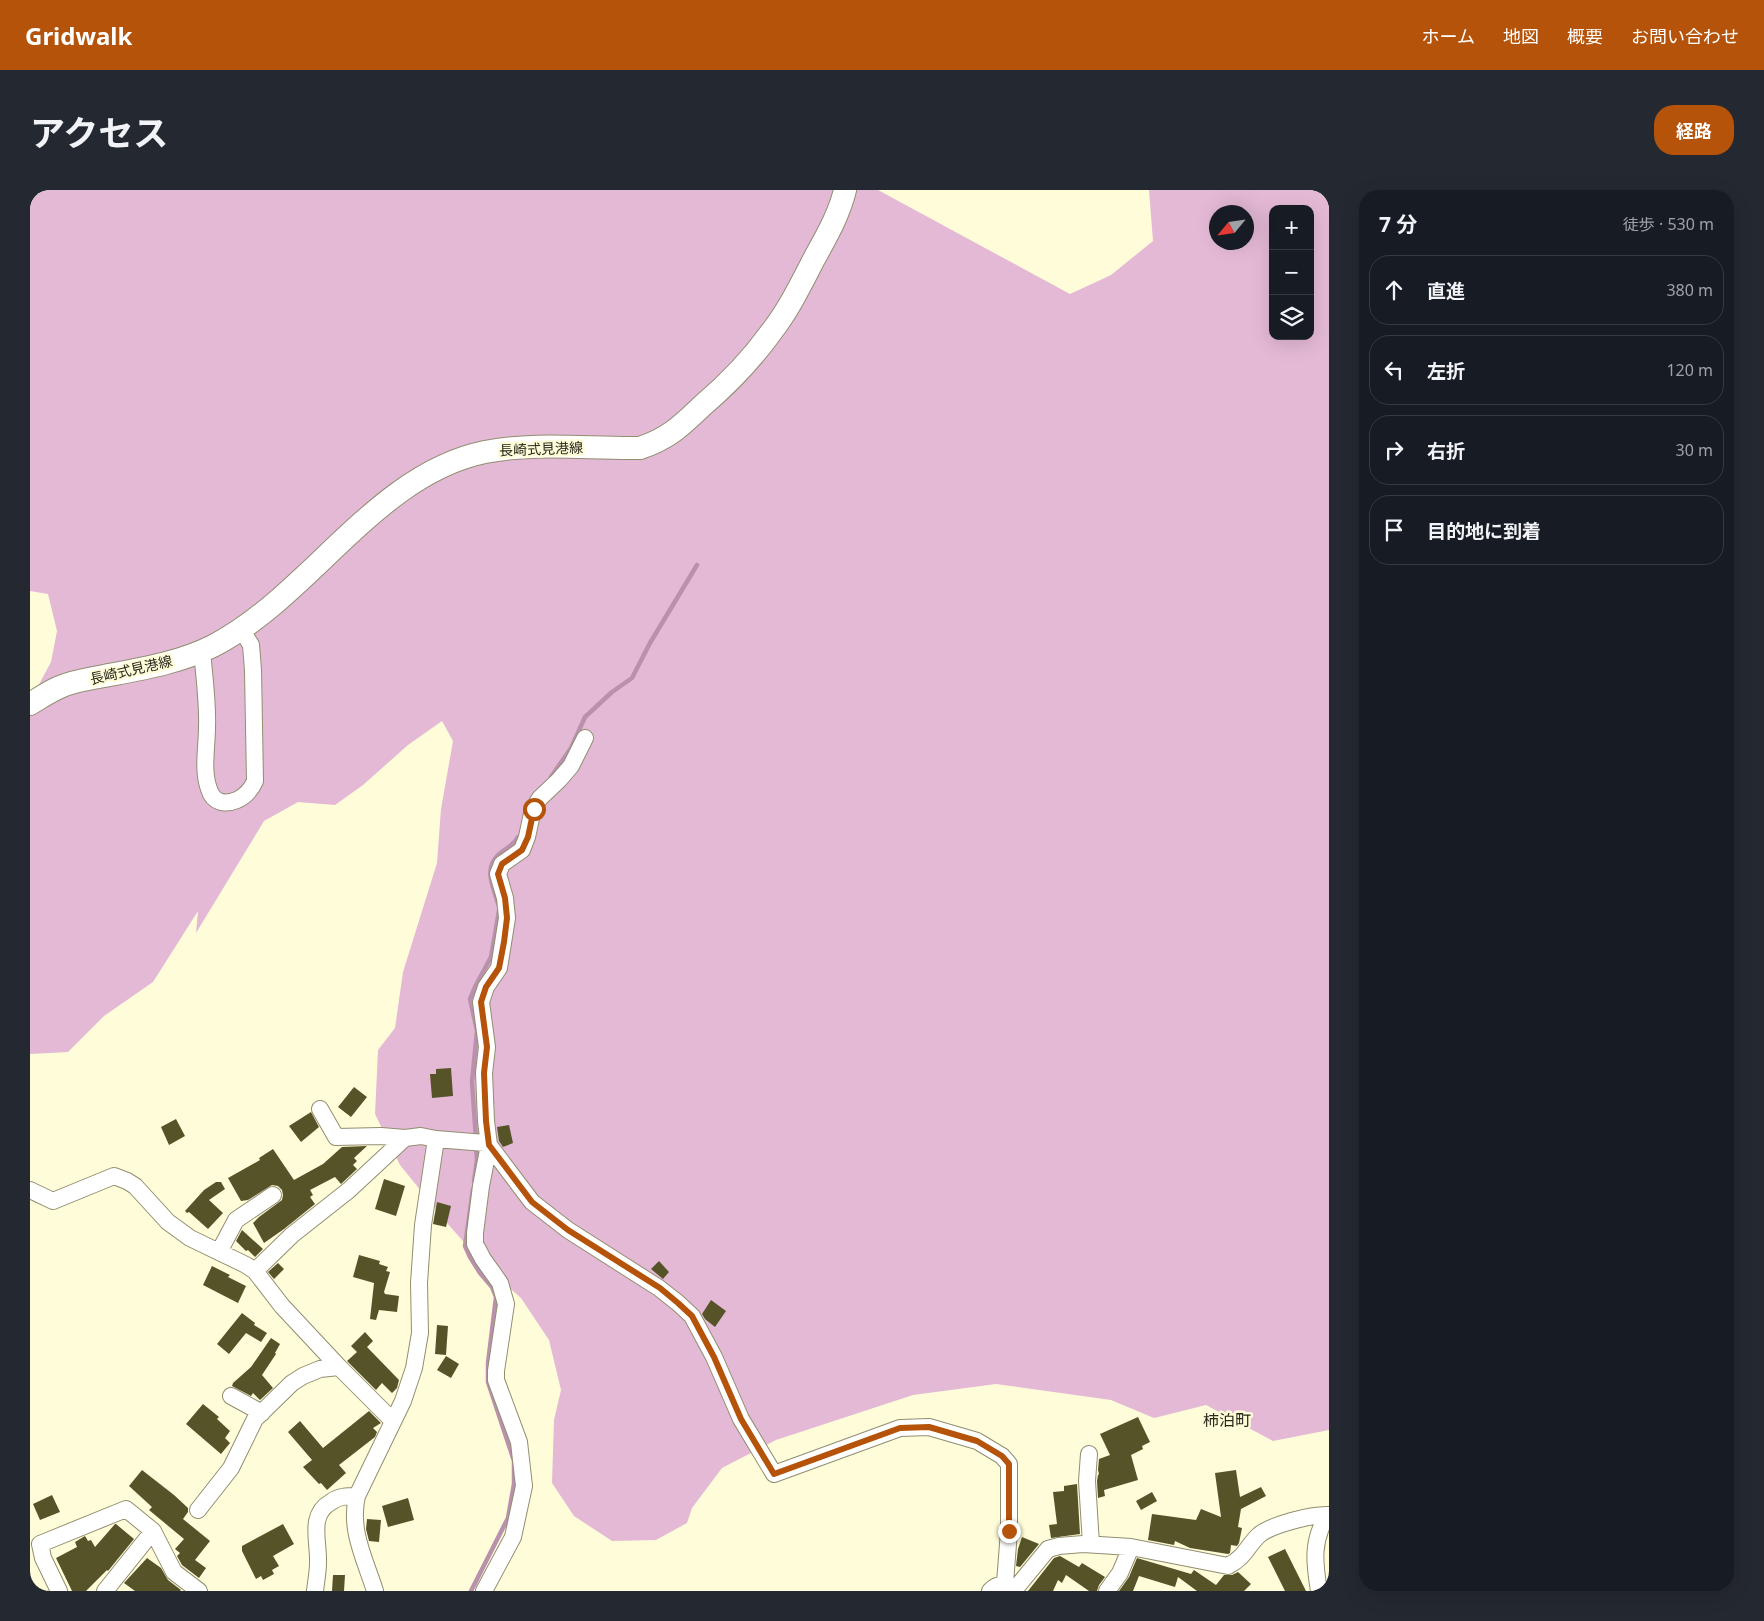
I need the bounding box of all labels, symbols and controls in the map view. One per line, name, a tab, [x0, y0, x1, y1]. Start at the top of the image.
text: Gridwalk	[25, 19, 132, 52]
text: ホーム	[1422, 24, 1475, 48]
text: 地図	[1503, 24, 1539, 48]
text: 概要	[1567, 24, 1603, 48]
text: お問い合わせ	[1631, 24, 1739, 48]
button: 経路	[1654, 105, 1734, 155]
text: アクセス	[30, 109, 168, 156]
north arrow	[1209, 205, 1254, 250]
map controls	[1269, 205, 1314, 340]
button: +	[1269, 205, 1314, 250]
text: 7 分	[1379, 210, 1417, 238]
text: 徒歩 · 530 m	[1623, 213, 1714, 235]
button: −	[1269, 250, 1314, 295]
icon: ahead	[1380, 276, 1408, 304]
text: 直進	[1427, 278, 1465, 304]
text: 380 m	[1666, 279, 1713, 301]
button: layers	[1269, 295, 1314, 340]
icon: left	[1380, 356, 1408, 384]
text: 左折	[1427, 358, 1465, 384]
text: 120 m	[1666, 359, 1713, 381]
icon: right	[1380, 436, 1408, 464]
street label: 長崎式見港線	[499, 438, 583, 459]
text: 右折	[1427, 438, 1465, 464]
text: 30 m	[1676, 439, 1713, 461]
icon: arrive	[1380, 516, 1408, 544]
text: 目的地に到着	[1427, 518, 1541, 544]
street label: 長崎式見港線	[88, 651, 174, 688]
route start	[523, 798, 546, 821]
district label: 柿泊町	[1203, 1409, 1251, 1431]
route end	[998, 1520, 1021, 1543]

